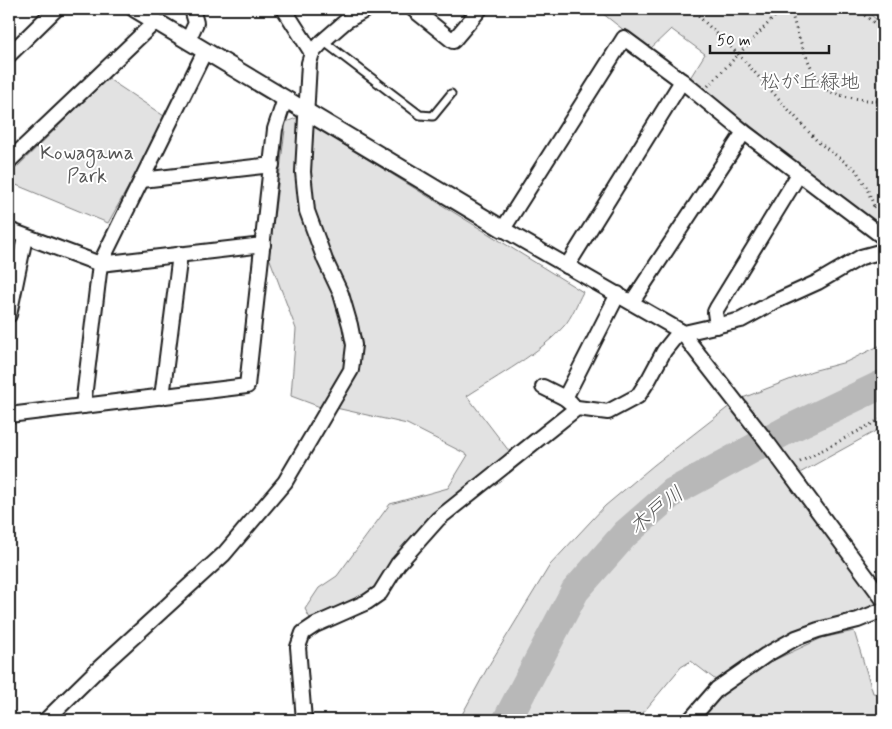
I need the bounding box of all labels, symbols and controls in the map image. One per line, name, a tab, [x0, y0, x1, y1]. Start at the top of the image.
scale bar	[710, 22, 828, 54]
text: 50 m	[717, 31, 751, 51]
park label: 松が丘緑地	[760, 69, 860, 96]
park label: Kowagama Park	[40, 140, 134, 190]
water label: 木戸川	[623, 480, 690, 541]

